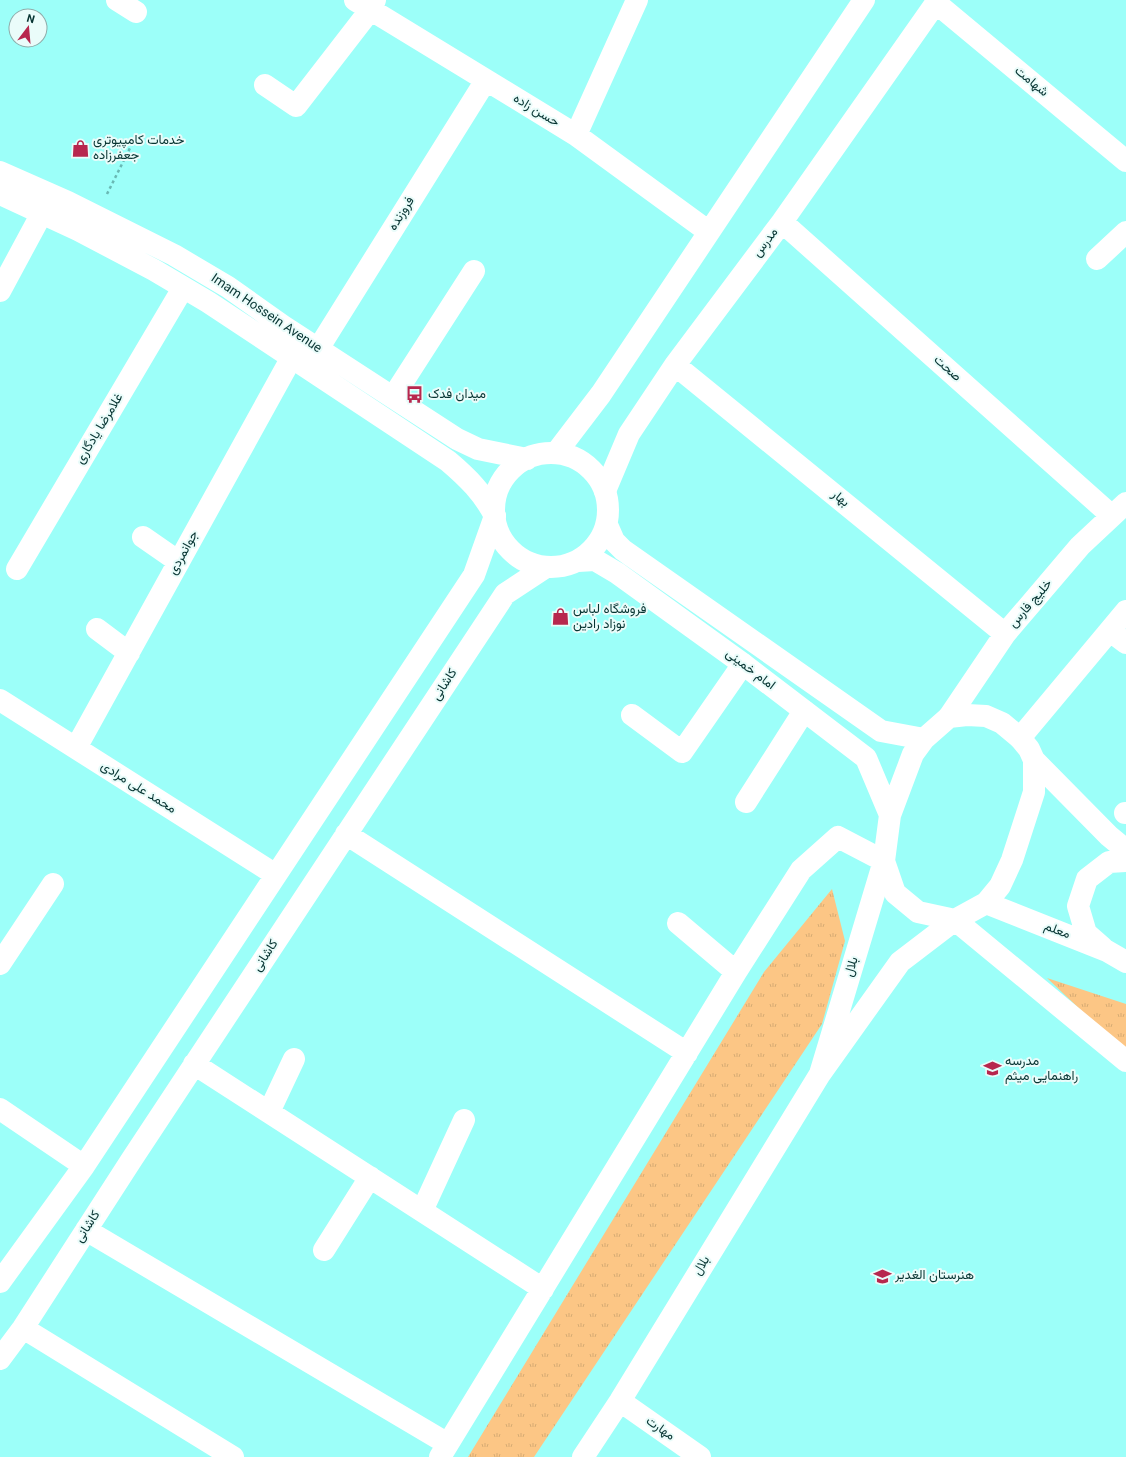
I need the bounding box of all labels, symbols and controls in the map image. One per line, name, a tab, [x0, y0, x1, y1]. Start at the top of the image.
north arrow	[8, 8, 48, 48]
text: N	[24, 11, 37, 29]
street label: شهامت	[1010, 62, 1052, 102]
street label: حسن زاده	[509, 89, 563, 133]
place label: خدمات کامپیوتری جعفرزاده	[93, 131, 185, 166]
shop icon: خدمات کامپیوتری جعفرزاده	[70, 138, 90, 158]
street label: فروزنده	[384, 193, 420, 235]
street label: مدرس	[748, 224, 784, 262]
street label: Imam Hossein Avenue	[206, 269, 326, 359]
street label: صحت	[928, 351, 966, 387]
bus stop icon: میدان فدک	[405, 385, 425, 405]
place label: میدان فدک	[428, 385, 486, 405]
street label: غلامرضا یادگاری	[71, 390, 129, 468]
street label: بهار	[826, 485, 853, 513]
street label: جوانمردی	[164, 527, 205, 579]
street label: خلیج فارس	[1004, 575, 1058, 633]
place label: فروشگاه لباس نوزاد رادین	[573, 600, 646, 635]
shop icon: فروشگاه لباس نوزاد رادین	[550, 607, 570, 627]
street label: امام خمینی	[721, 644, 779, 696]
street label: کاشانی	[427, 665, 463, 705]
street label: محمد علی مرادی	[96, 757, 180, 819]
street label: معلم	[1041, 917, 1073, 945]
street label: کاشانی	[248, 936, 284, 976]
street label: بلال	[840, 954, 865, 979]
place label: مدرسه راهنمایی میثم	[1005, 1052, 1078, 1087]
school or university icon: مدرسه راهنمایی میثم	[982, 1059, 1002, 1079]
street label: کاشانی	[70, 1207, 106, 1247]
street label: بلال	[688, 1252, 716, 1280]
school or university icon: هنرستان الغدیر	[872, 1266, 892, 1286]
place label: هنرستان الغدیر	[894, 1266, 974, 1286]
street label: مهارت	[641, 1412, 679, 1446]

